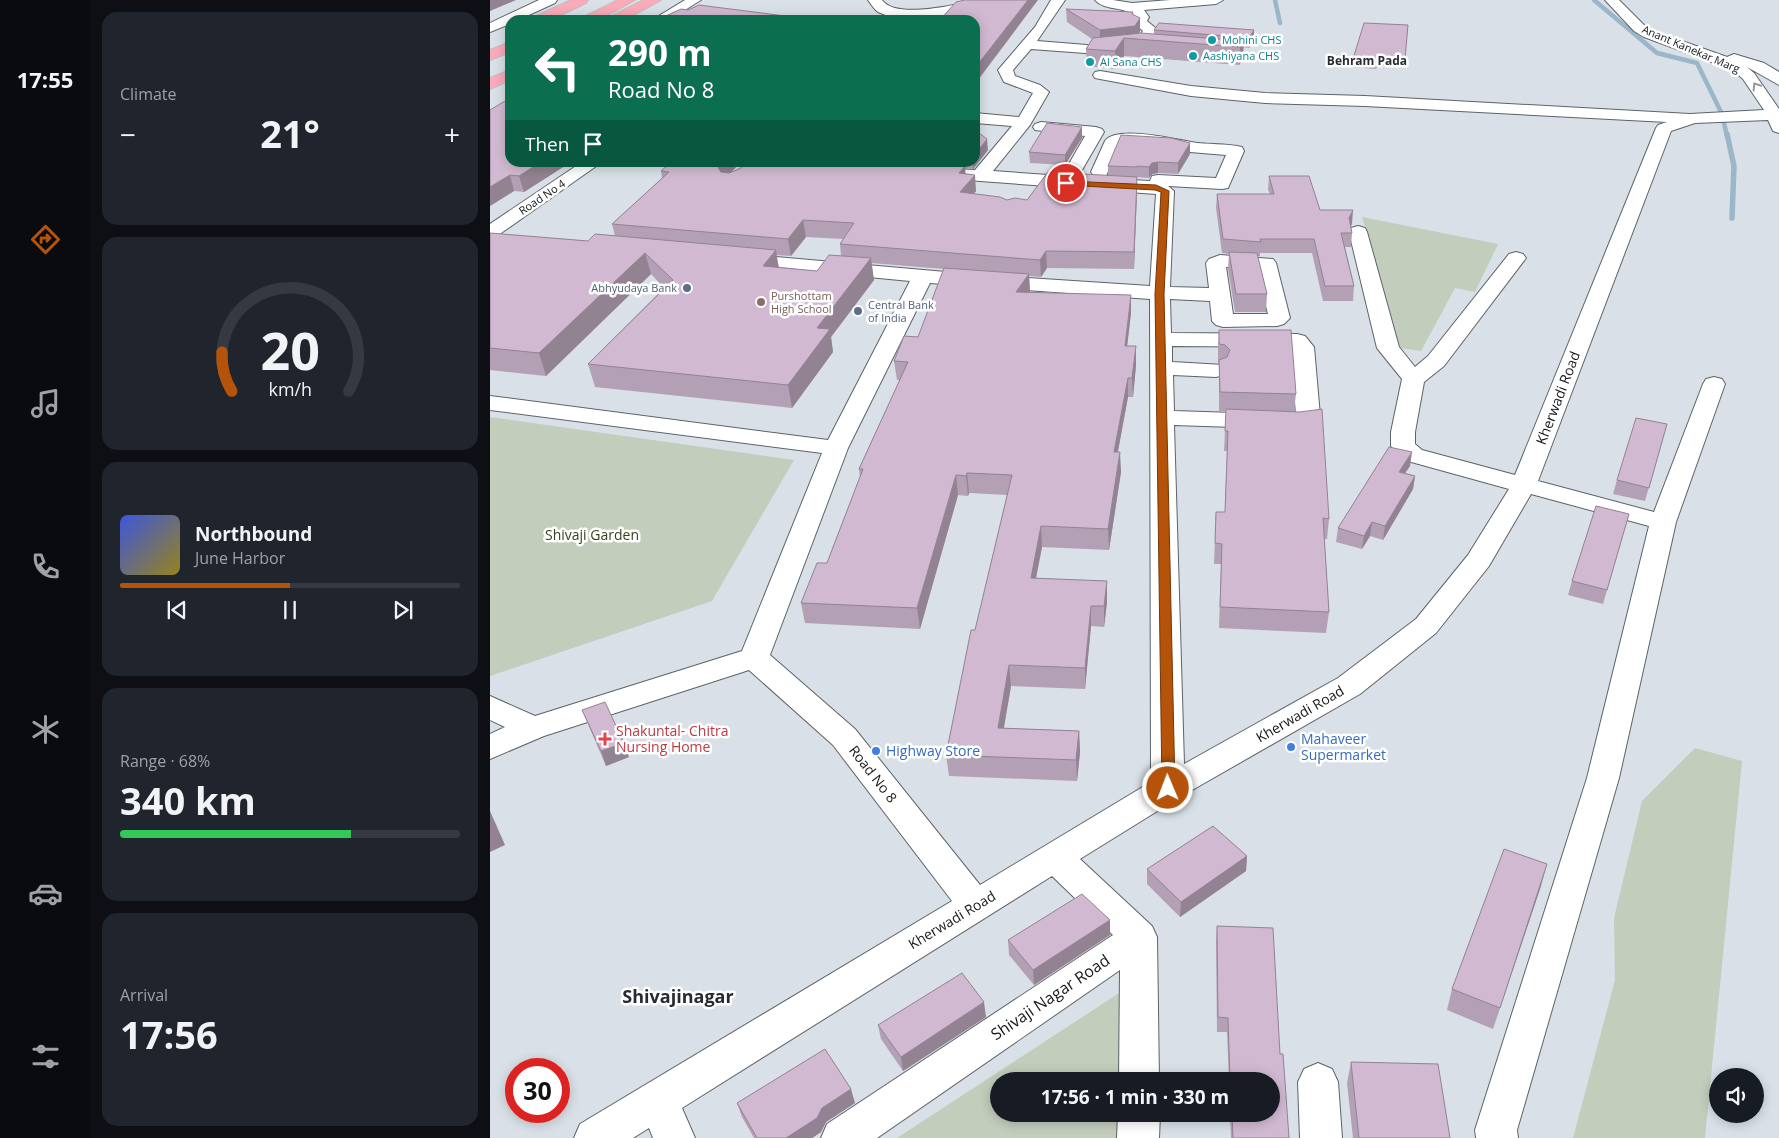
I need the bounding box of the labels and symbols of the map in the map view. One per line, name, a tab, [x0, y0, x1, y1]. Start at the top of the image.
street label: Anant Kanekar Marg	[1640, 21, 1742, 76]
place label: Mohini CHS	[1222, 32, 1282, 47]
marker: Mohini CHS	[1206, 34, 1218, 46]
place label: Aashiyana CHS	[1203, 48, 1279, 63]
marker: Aashiyana CHS	[1187, 50, 1199, 62]
district label: Behram Pada	[1327, 52, 1407, 69]
place label: Al Sana CHS	[1100, 54, 1162, 69]
marker: Al Sana CHS	[1084, 56, 1096, 68]
one-way arrow	[1753, 82, 1762, 91]
pin	[1045, 162, 1087, 204]
street label: Road No 4	[515, 175, 569, 218]
place label: Abhyudaya Bank	[591, 280, 677, 295]
marker: Abhyudaya Bank	[681, 282, 693, 294]
place label: Purshottam High School	[771, 288, 832, 316]
marker: Purshottam High School	[755, 296, 767, 308]
place label: Central Bank of India	[868, 297, 934, 325]
marker: Central Bank of India	[852, 305, 864, 317]
street label: Kherwadi Road	[1531, 348, 1584, 447]
park label: Shivaji Garden	[545, 525, 639, 544]
street label: Kherwadi Road	[1252, 681, 1347, 746]
place label: Shakuntal- Chitra Nursing Home	[616, 721, 728, 756]
place label: Mahaveer Supermarket	[1301, 729, 1386, 764]
marker: Shakuntal- Chitra Nursing Home	[598, 732, 612, 746]
street label: Road No 8	[845, 741, 902, 806]
place label: Highway Store	[886, 741, 980, 760]
marker: Mahaveer Supermarket	[1285, 741, 1297, 753]
marker: Highway Store	[870, 745, 882, 757]
position arrow	[1141, 761, 1193, 813]
street label: Kherwadi Road	[905, 886, 999, 953]
street label: Shivaji Nagar Road	[986, 949, 1114, 1045]
district label: Shivajinagar	[622, 984, 734, 1008]
speed limit sign: 30	[505, 1058, 570, 1123]

